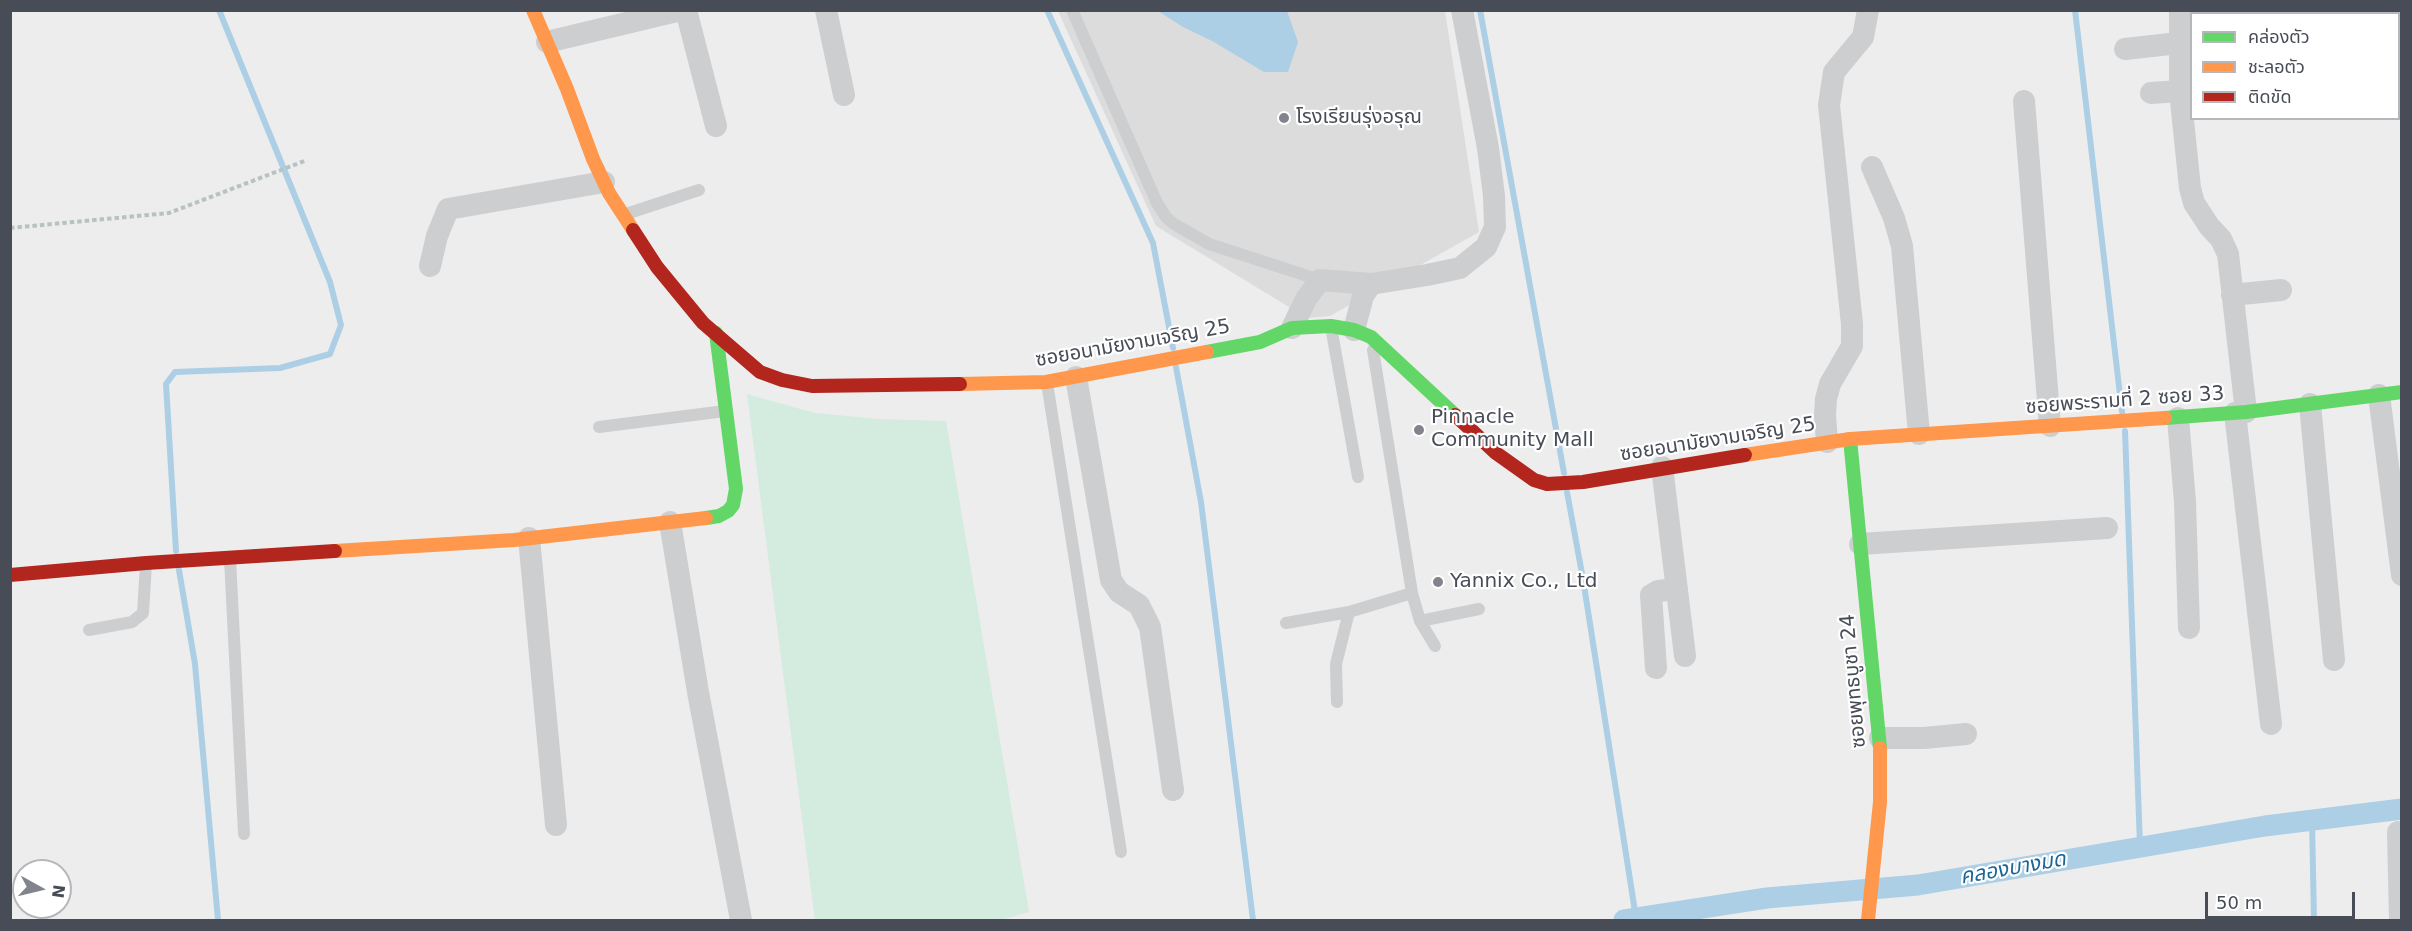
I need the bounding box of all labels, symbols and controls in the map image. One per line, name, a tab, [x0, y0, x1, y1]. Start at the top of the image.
legend	[2190, 12, 2400, 120]
text: คล่องตัว	[2248, 26, 2310, 47]
text: ชะลอตัว	[2248, 56, 2305, 77]
text: ติดขัด	[2248, 86, 2291, 107]
place label: โรงเรียนรุ่งอรุณ	[1296, 106, 1422, 130]
marker: โรงเรียนรุ่งอรุณ	[1277, 111, 1291, 125]
street label: ซอยอนามัยงามเจริญ 25	[1034, 315, 1232, 373]
street label: ซอยพระรามที่ 2 ซอย 33	[2025, 382, 2225, 420]
place label: Pinnacle Community Mall	[1431, 406, 1594, 453]
street label: ซอยอนามัยงามเจริญ 25	[1619, 413, 1817, 467]
marker: Pinnacle Community Mall	[1412, 423, 1426, 437]
place label: Yannix Co., Ltd	[1450, 570, 1597, 594]
marker: Yannix Co., Ltd	[1431, 575, 1445, 589]
street label: ซอยพุทธบูชา 24	[1836, 613, 1872, 749]
water label: คลองบางมด	[1958, 847, 2068, 891]
north arrow	[12, 859, 72, 919]
scale bar	[2208, 880, 2358, 918]
text: N	[48, 883, 69, 899]
text: 50 m	[2216, 892, 2262, 913]

